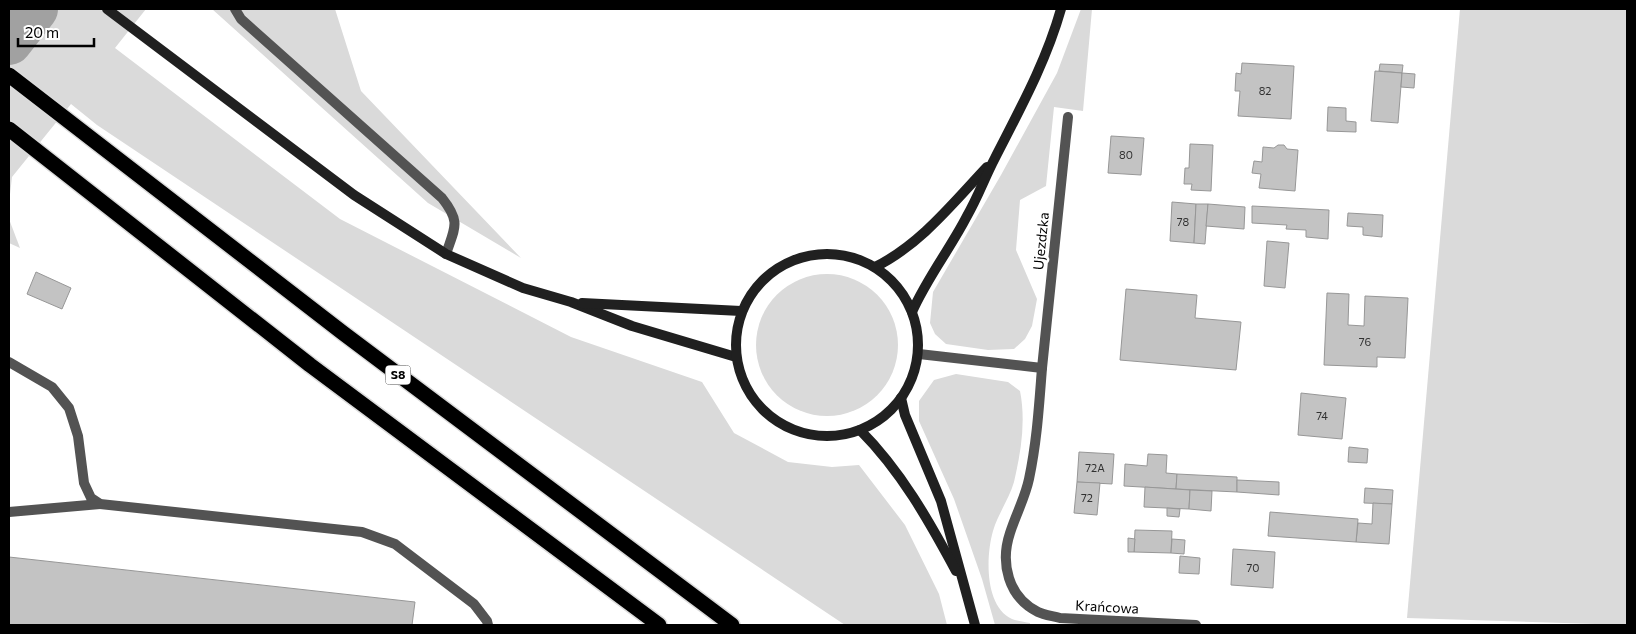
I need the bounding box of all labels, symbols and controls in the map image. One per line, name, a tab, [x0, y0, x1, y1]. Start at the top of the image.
scale bar	[18, 15, 94, 47]
text: 20 m	[25, 23, 59, 41]
house number: 82	[1259, 84, 1271, 97]
house number: 80	[1119, 148, 1133, 161]
street label: Ujezdzka	[1029, 211, 1052, 271]
house number: 78	[1177, 215, 1190, 228]
house number: 76	[1359, 335, 1372, 348]
road number: S8	[386, 366, 410, 384]
house number: 74	[1316, 409, 1328, 422]
house number: 72A	[1085, 461, 1105, 474]
house number: 72	[1081, 491, 1093, 504]
house number: 70	[1247, 561, 1259, 574]
street label: Krańcowa	[1075, 596, 1139, 617]

